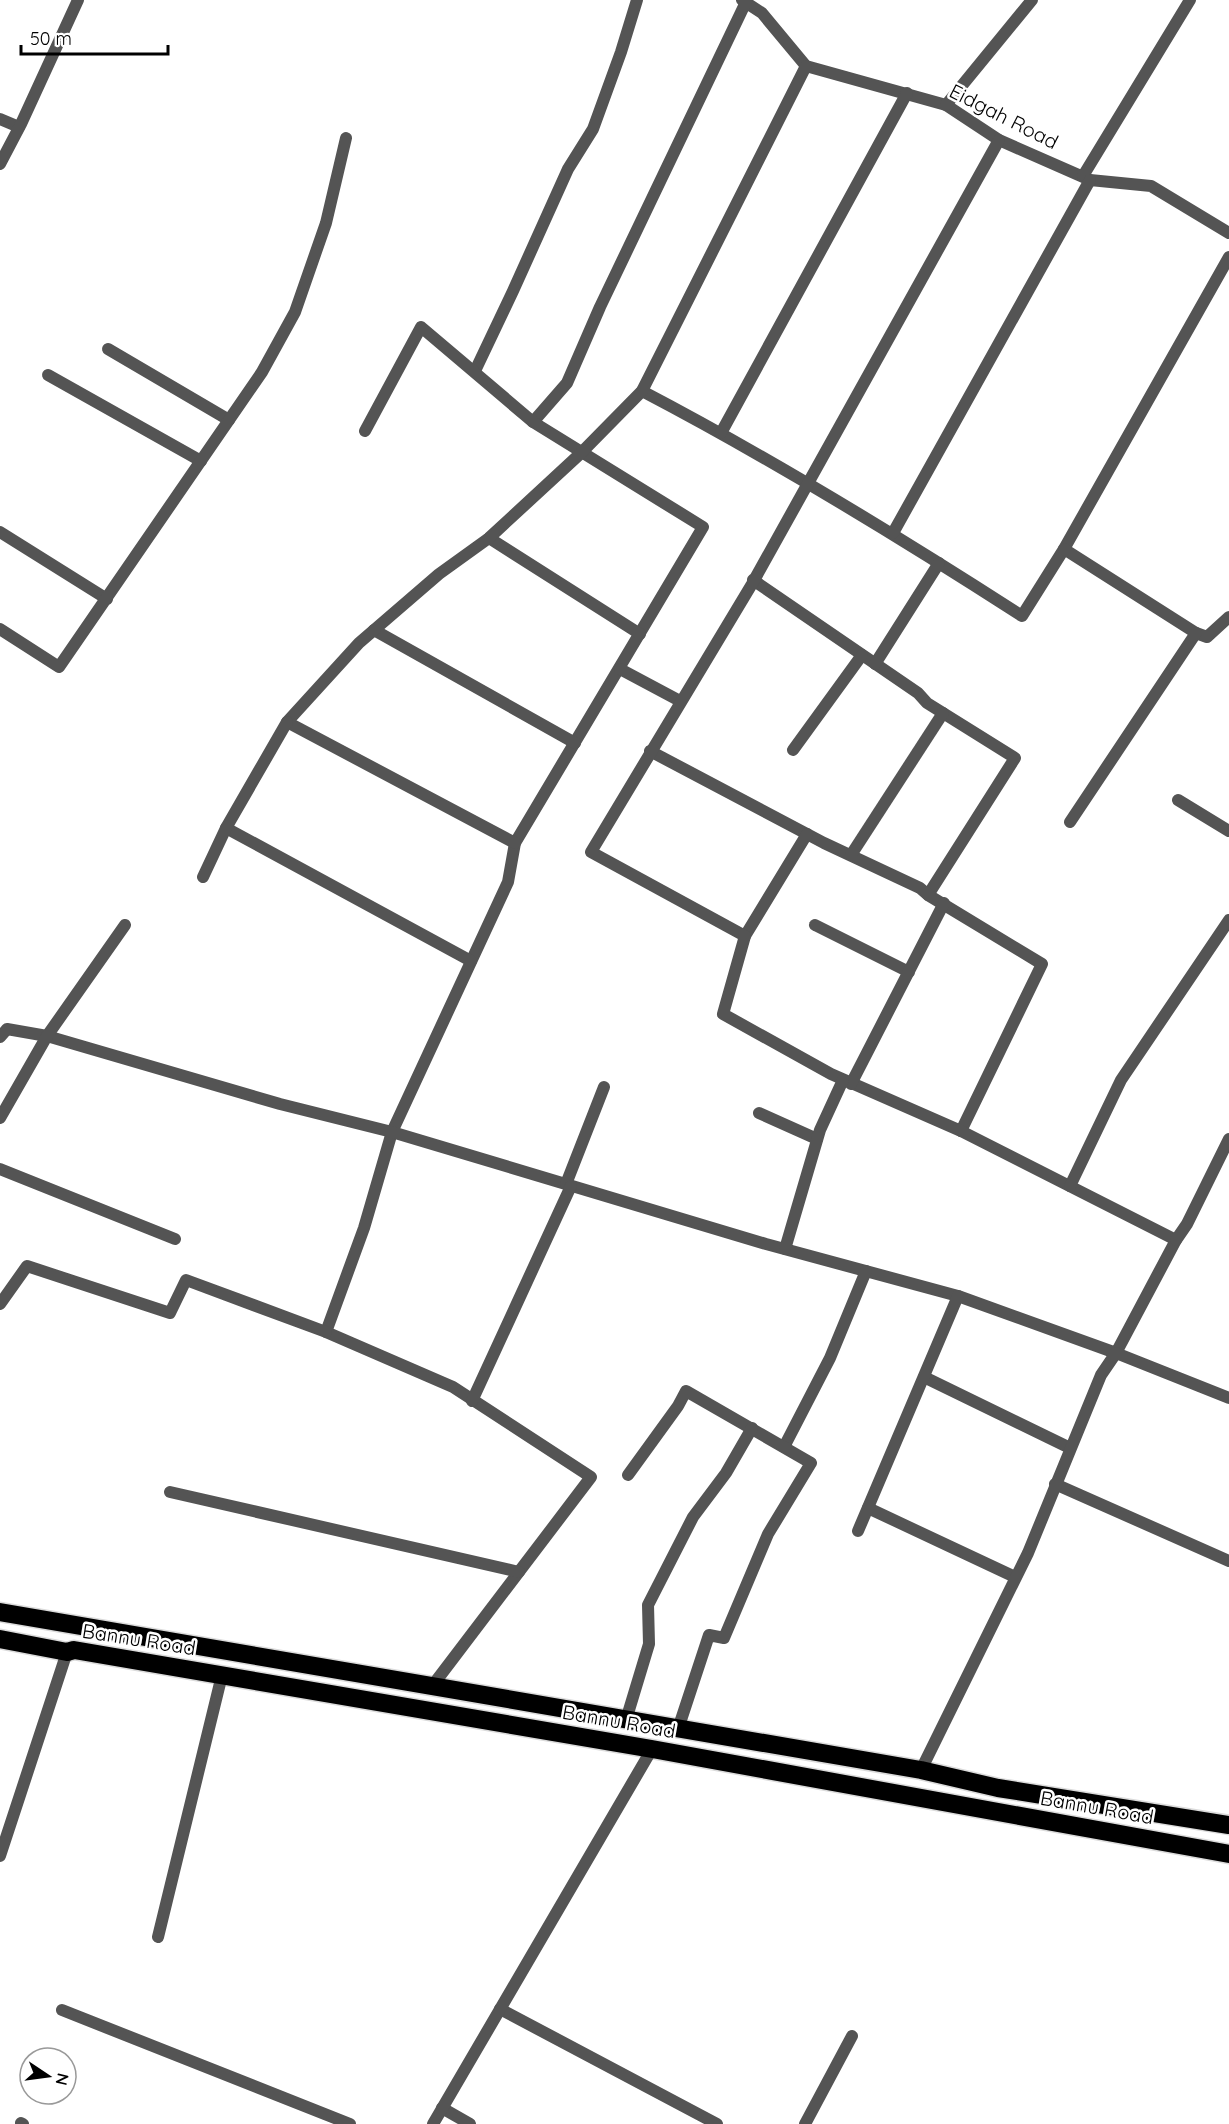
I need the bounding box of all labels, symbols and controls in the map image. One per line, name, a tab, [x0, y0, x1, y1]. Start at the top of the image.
scale bar	[21, 18, 168, 56]
text: 50 m	[30, 27, 72, 50]
street label: Eidgah Road	[945, 78, 1063, 154]
street label: Bannu Road	[80, 1618, 198, 1660]
street label: Bannu Road	[560, 1699, 678, 1743]
street label: Bannu Road	[1038, 1785, 1156, 1829]
north arrow	[18, 2046, 78, 2106]
text: N	[52, 2071, 74, 2087]

